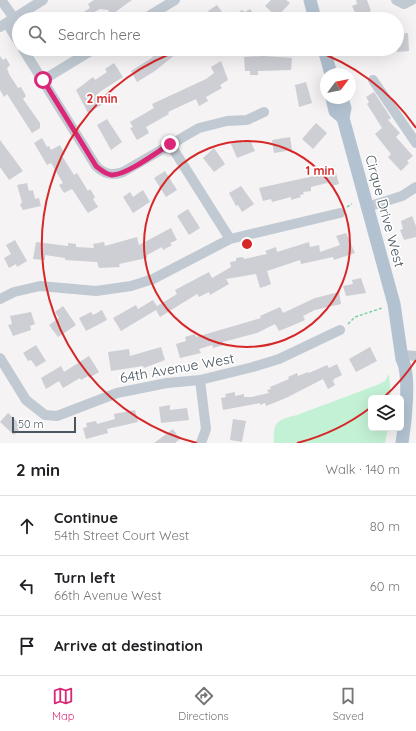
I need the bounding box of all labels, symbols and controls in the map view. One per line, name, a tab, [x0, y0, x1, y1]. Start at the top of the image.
search box	[12, 12, 404, 56]
icon: search	[26, 23, 48, 45]
text: Search here	[58, 25, 141, 44]
north arrow	[320, 68, 356, 104]
route start	[34, 71, 52, 89]
text: 2 min	[86, 91, 118, 106]
route end	[161, 135, 179, 153]
street label: Cirque Drive West	[361, 153, 409, 269]
text: 1 min	[305, 163, 335, 178]
centre of rings	[240, 237, 254, 251]
street label: 64th Avenue West	[118, 349, 236, 387]
map controls	[368, 395, 404, 431]
button: layers	[368, 395, 404, 431]
scale bar	[12, 415, 76, 434]
text: 50 m	[18, 417, 44, 431]
text: 2 min	[16, 459, 60, 480]
text: Walk · 140 m	[325, 461, 400, 477]
text: Continue	[54, 508, 118, 527]
icon: ahead	[16, 515, 38, 537]
text: 80 m	[370, 518, 400, 534]
text: 54th Street Court West	[54, 527, 189, 543]
text: Turn left	[54, 568, 116, 587]
icon: left	[16, 575, 38, 597]
text: 60 m	[370, 578, 400, 594]
text: 66th Avenue West	[54, 587, 162, 603]
icon: arrive	[16, 635, 38, 657]
text: Arrive at destination	[54, 636, 203, 655]
tab: Map	[52, 685, 74, 723]
tab: Directions	[178, 685, 229, 723]
tab: Saved	[333, 685, 364, 723]

